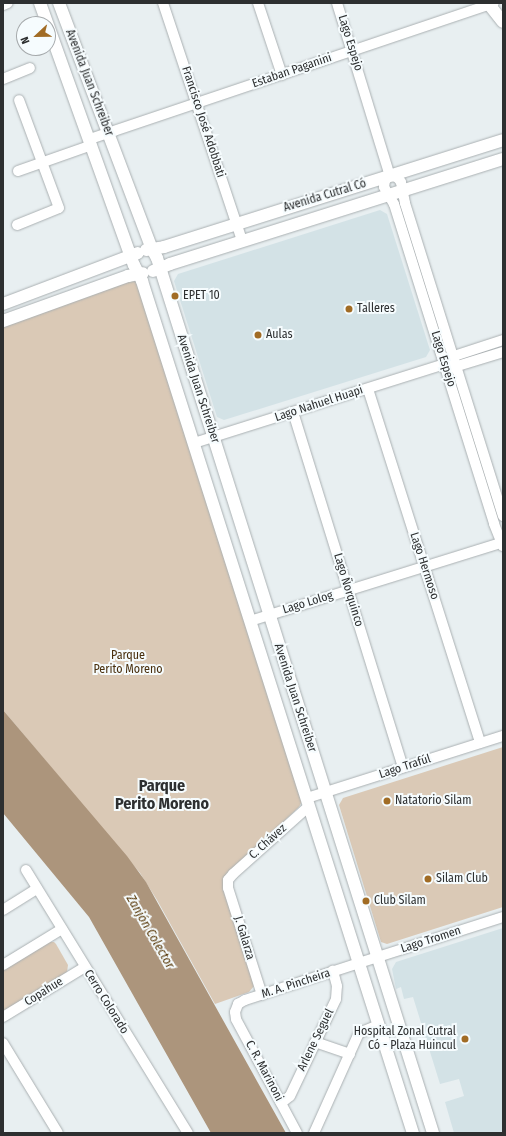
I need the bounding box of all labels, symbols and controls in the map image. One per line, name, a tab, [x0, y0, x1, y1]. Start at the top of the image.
street label: Lago Espejo	[335, 13, 365, 73]
north arrow	[16, 16, 56, 56]
street label: Avenida Juan Schreiber	[62, 28, 116, 138]
text: N	[18, 35, 33, 46]
street label: Estaban Paganini	[250, 51, 334, 91]
street label: Francisco José Adobbati	[178, 65, 228, 179]
street label: Avenida Cutral Có	[282, 177, 368, 215]
place label: EPET 10	[183, 289, 220, 303]
marker: EPET 10	[170, 291, 180, 301]
place label: Talleres	[357, 302, 395, 316]
marker: Talleres	[344, 304, 354, 314]
place label: Aulas	[266, 328, 293, 342]
street label: Lago Espejo	[428, 329, 458, 389]
marker: Aulas	[253, 330, 263, 340]
street label: Avenida Juan Schreiber	[174, 333, 222, 445]
street label: Lago Nahuel Huapi	[273, 383, 365, 425]
street label: Lago Hermoso	[406, 531, 442, 601]
street label: Lago Ñorquinco	[330, 551, 366, 629]
street label: Lago Lolog	[281, 589, 335, 617]
street label: Avenida Juan Schreiber	[271, 642, 319, 754]
park label: Parque Perito Moreno	[93, 649, 163, 677]
street label: Lago Trafúl	[377, 752, 433, 782]
district label: Parque Perito Moreno	[115, 776, 209, 814]
place label: Natatorio Silam	[395, 794, 471, 808]
marker: Natatorio Silam	[382, 796, 392, 806]
street label: C. Chávez	[246, 821, 290, 863]
place label: Silam Club	[436, 872, 488, 886]
marker: Silam Club	[423, 874, 433, 884]
water label: Zanjón Colector	[123, 892, 177, 972]
place label: Club Silam	[374, 894, 426, 908]
marker: Club Silam	[361, 896, 371, 906]
street label: J. Galarza	[231, 914, 257, 962]
street label: Lago Tromen	[399, 924, 463, 956]
street label: M. A. Pincheira	[260, 966, 332, 1002]
street label: Cerro Colorado	[81, 967, 131, 1037]
street label: Copahue	[22, 975, 66, 1009]
street label: Arlene Seguel	[295, 1007, 337, 1073]
place label: Hospital Zonal Cutral Có - Plaza Huincul	[354, 1025, 456, 1053]
marker: Hospital Zonal Cutral Có - Plaza Huincul	[459, 1033, 471, 1045]
street label: C. R. Marinoni	[242, 1038, 286, 1104]

